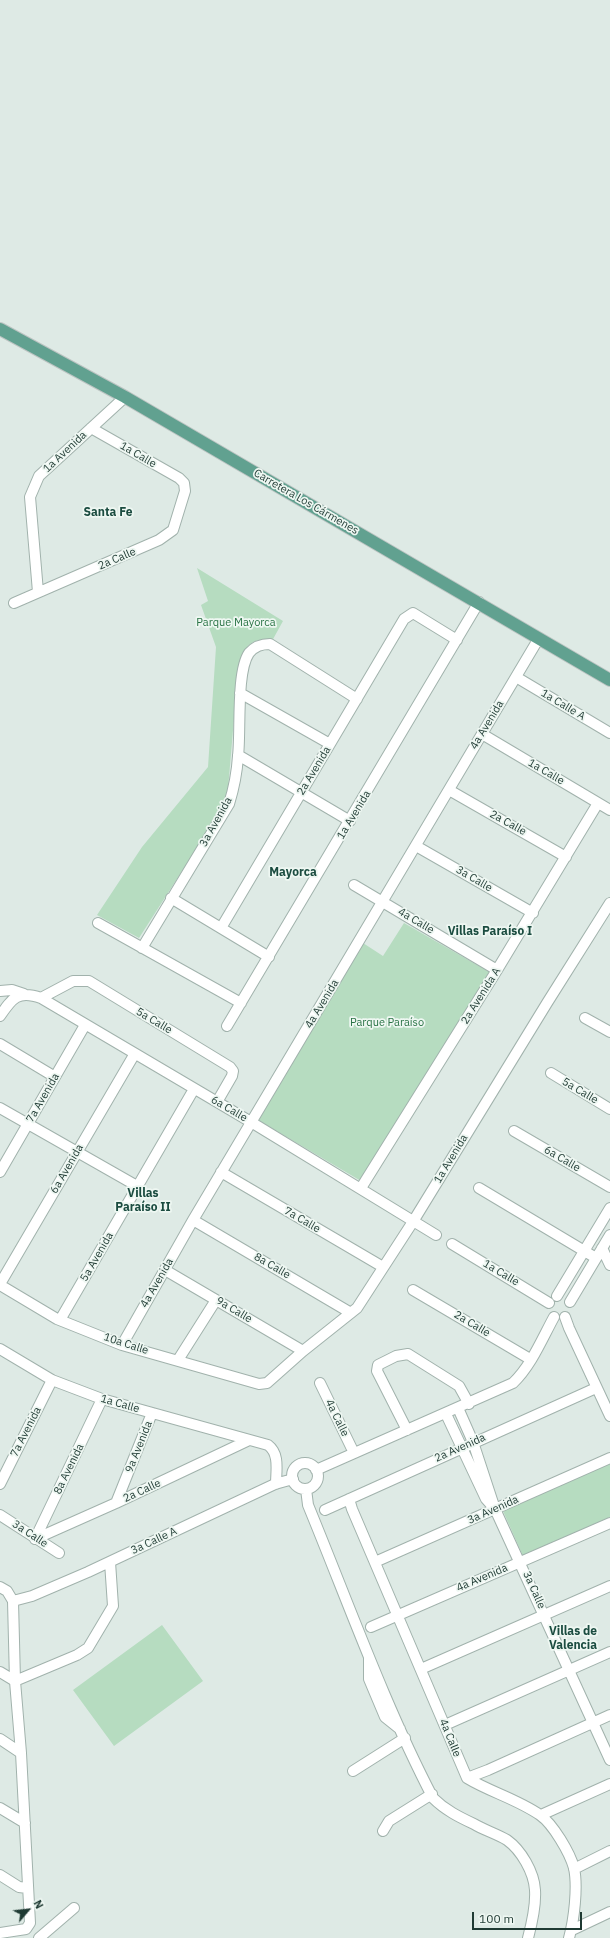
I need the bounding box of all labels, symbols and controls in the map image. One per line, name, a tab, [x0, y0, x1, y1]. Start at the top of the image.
street label: 1a Avenida	[41, 429, 89, 475]
street label: 1a Calle	[117, 439, 159, 471]
street label: Carretera Los Cármenes	[251, 467, 361, 537]
district label: Santa Fe	[83, 506, 133, 520]
street label: 2a Calle	[96, 545, 138, 573]
park label: Parque Mayorca	[196, 616, 276, 630]
street label: 1a Calle A	[538, 687, 588, 723]
street label: 4a Avenida	[467, 698, 507, 752]
street label: 2a Avenida	[294, 744, 334, 798]
street label: 1a Calle	[525, 756, 567, 788]
street label: 1a Avenida	[334, 788, 374, 842]
street label: 3a Avenida	[197, 795, 235, 849]
street label: 2a Calle	[487, 808, 529, 838]
street label: 3a Calle	[453, 863, 495, 895]
district label: Mayorca	[269, 866, 317, 880]
street label: 4a Calle	[396, 905, 436, 937]
district label: Villas Paraíso I	[448, 925, 532, 939]
street label: 2a Avenida A	[458, 965, 504, 1027]
street label: 4a Avenida	[302, 977, 342, 1031]
street label: 5a Calle	[134, 1005, 174, 1037]
park label: Parque Paraíso	[350, 1016, 424, 1030]
street label: 7a Avenida	[24, 1071, 62, 1125]
street label: 5a Calle	[560, 1075, 600, 1107]
street label: 6a Calle	[208, 1093, 250, 1125]
street label: 1a Avenida	[431, 1132, 471, 1186]
street label: 6a Avenida	[48, 1142, 86, 1196]
street label: 6a Calle	[541, 1143, 583, 1175]
district label: Villas Paraíso II	[115, 1187, 171, 1215]
street label: 7a Calle	[281, 1204, 323, 1236]
street label: 5a Avenida	[78, 1230, 116, 1284]
street label: 8a Calle	[251, 1250, 293, 1282]
street label: 4a Avenida	[138, 1256, 176, 1310]
street label: 1a Calle	[481, 1257, 521, 1289]
street label: 9a Calle	[214, 1294, 254, 1326]
street label: 2a Calle	[452, 1308, 492, 1340]
street label: 10a Calle	[102, 1331, 150, 1357]
street label: 1a Calle	[99, 1392, 141, 1416]
street label: 4a Calle	[322, 1397, 352, 1439]
street label: 7a Avenida	[8, 1405, 44, 1459]
street label: 9a Avenida	[123, 1419, 155, 1475]
street label: 2a Avenida	[432, 1431, 488, 1465]
street label: 8a Avenida	[51, 1442, 87, 1496]
street label: 2a Calle	[121, 1477, 163, 1505]
street label: 3a Avenida	[465, 1493, 521, 1527]
street label: 3a Calle	[10, 1518, 50, 1550]
street label: 3a Calle A	[129, 1525, 179, 1557]
street label: 4a Avenida	[454, 1561, 510, 1595]
street label: 3a Calle	[520, 1569, 548, 1611]
district label: Villas de Valencia	[549, 1625, 597, 1653]
street label: 4a Calle	[436, 1717, 464, 1759]
north arrow	[8, 1890, 48, 1930]
text: N	[31, 1898, 47, 1911]
scale bar	[474, 1904, 584, 1930]
text: 100 m	[479, 1911, 514, 1926]

